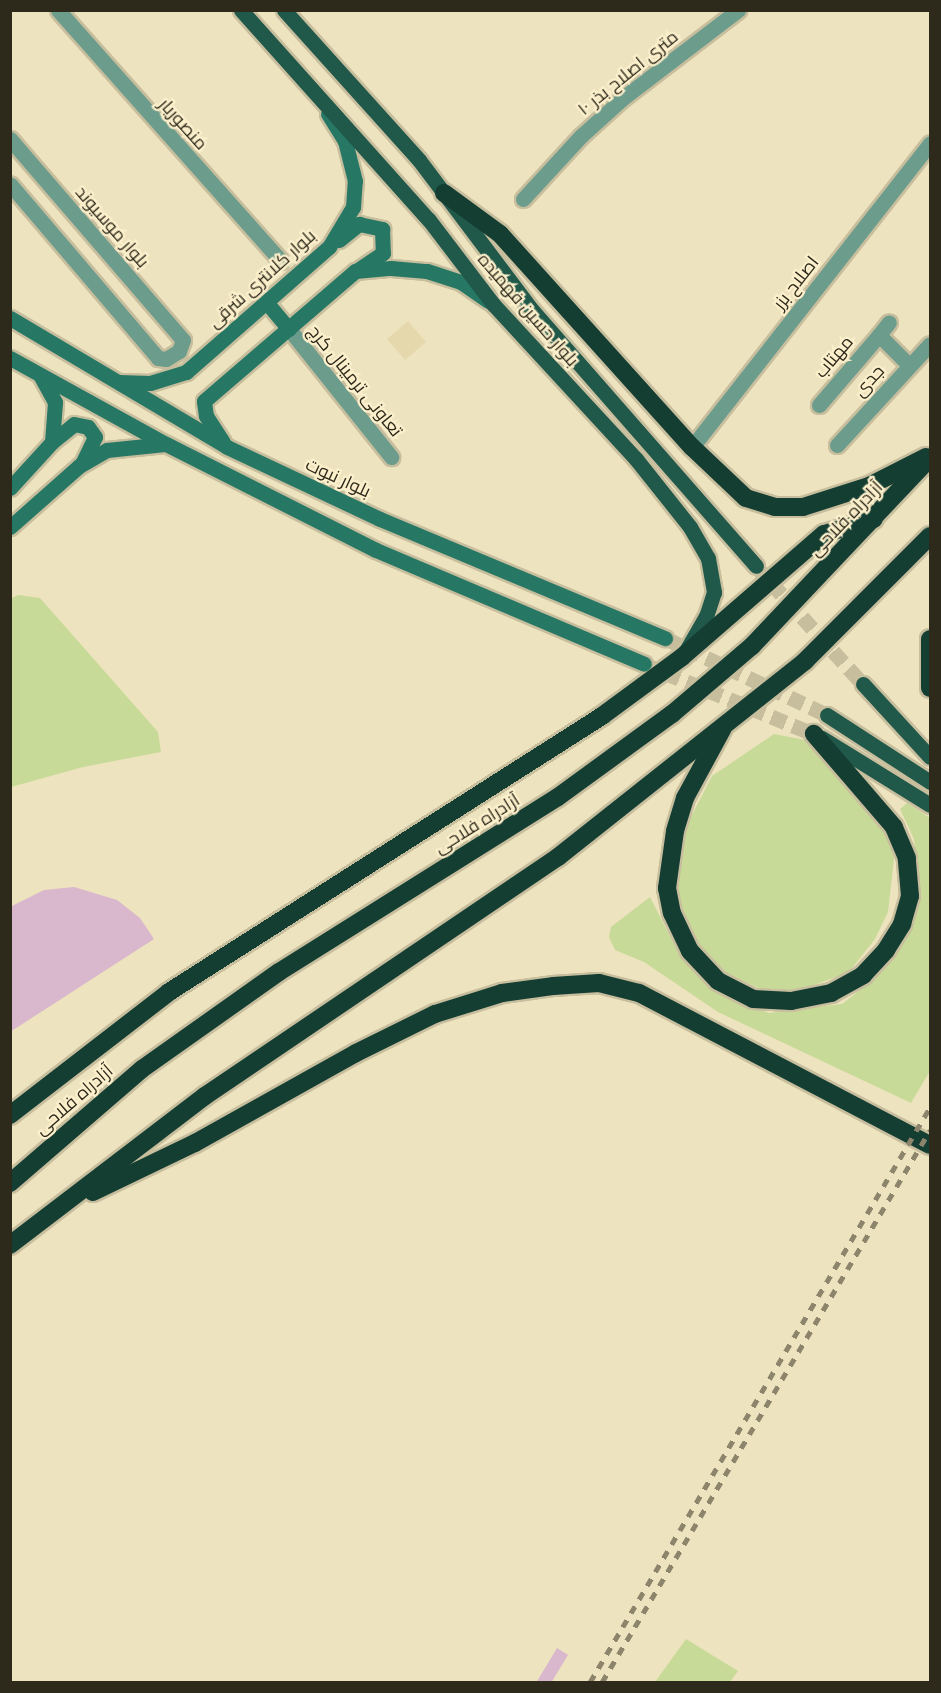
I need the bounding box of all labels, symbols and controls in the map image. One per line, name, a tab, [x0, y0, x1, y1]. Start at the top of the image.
street label: ۱۰ متری اصلاح بذر	[573, 26, 683, 120]
street label: منصوریار	[154, 94, 212, 154]
street label: بلوار موسیوند	[71, 182, 153, 272]
street label: بلوار کلانتری شرقی	[204, 225, 320, 333]
street label: بلوار حسین فهمیده	[473, 249, 583, 371]
street label: اصلاح بزر	[769, 252, 823, 314]
street label: تعاونی ترمینال کرج	[303, 321, 407, 441]
street label: مهتاب	[810, 332, 858, 382]
street label: جدی	[849, 360, 889, 402]
street label: بلوار نبوت	[302, 454, 374, 502]
street label: آزادراه فلاحی	[805, 477, 887, 561]
street label: آزادراه فلاحی	[430, 789, 524, 859]
street label: آزادراه فلاحی	[31, 1060, 117, 1140]

